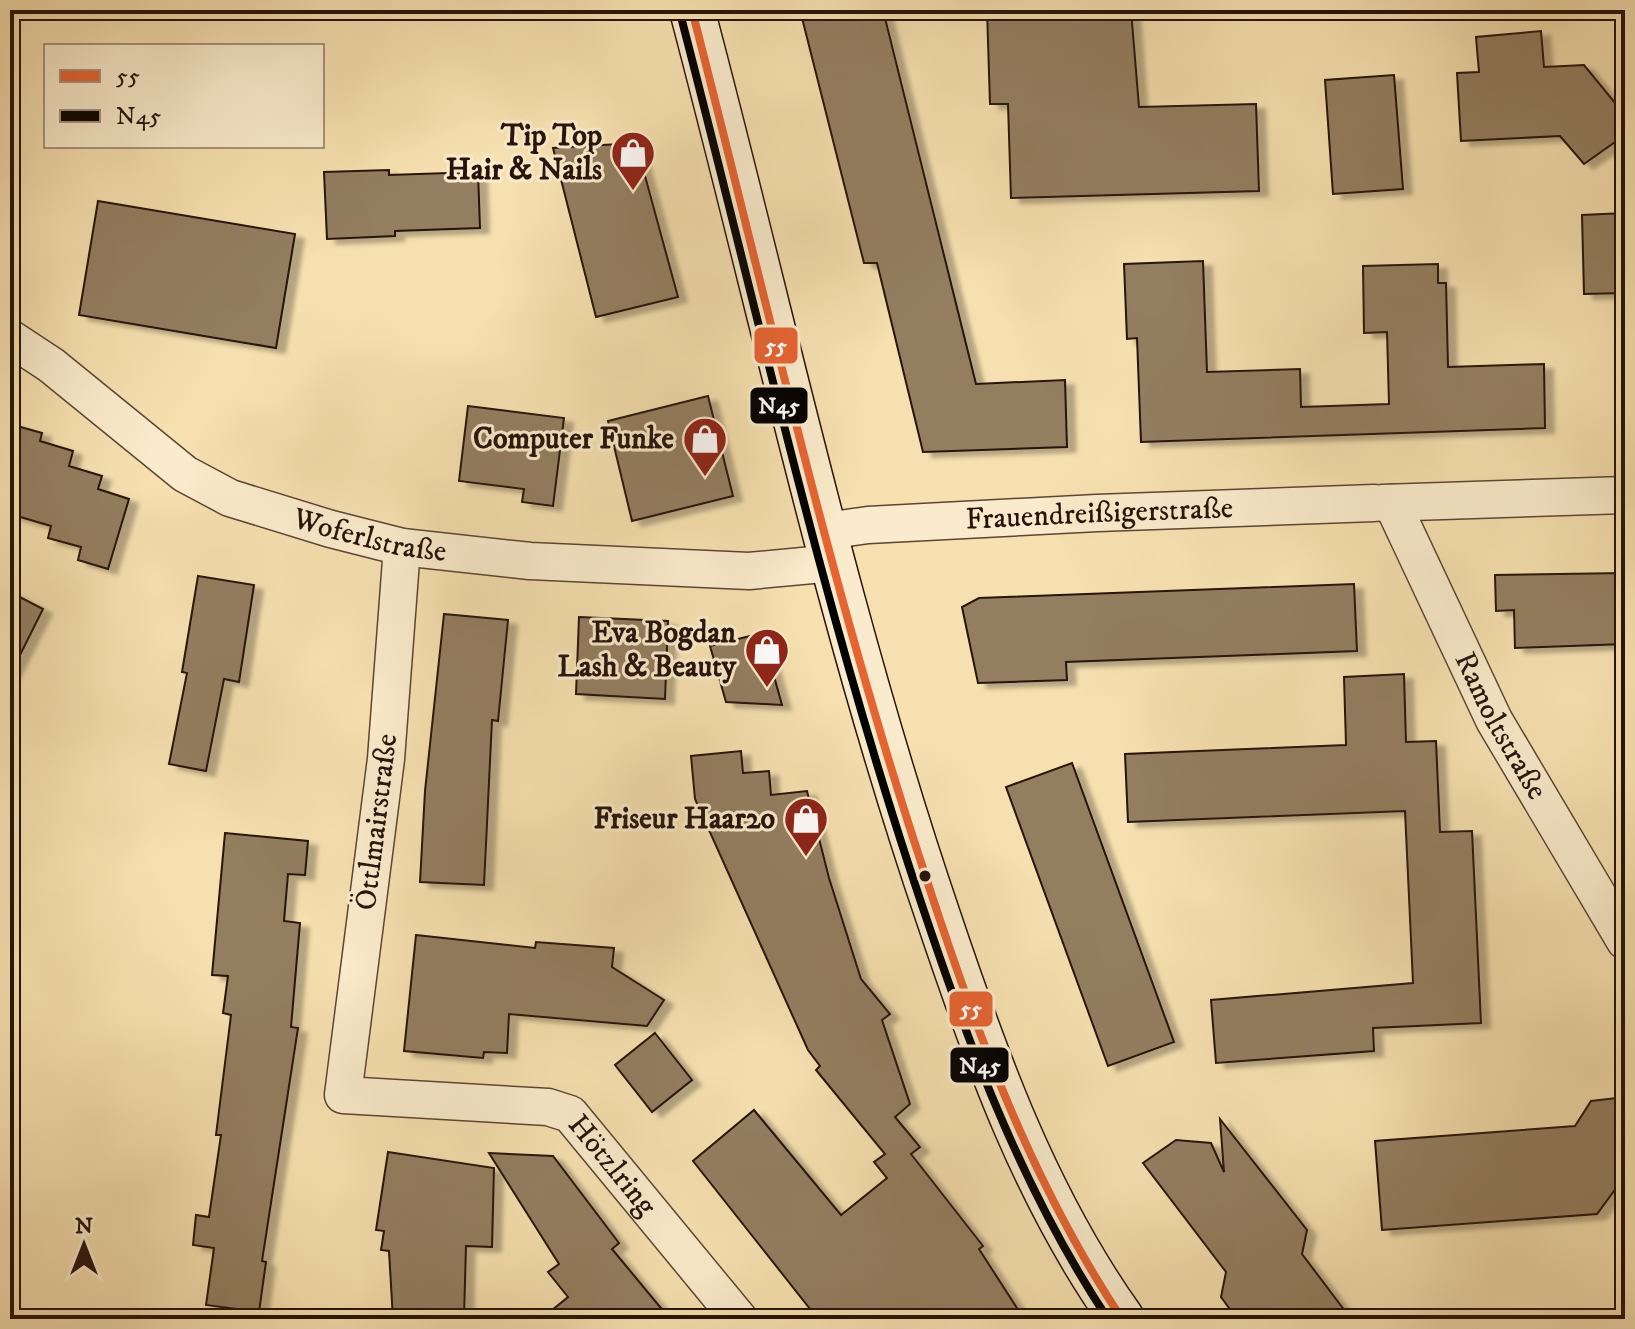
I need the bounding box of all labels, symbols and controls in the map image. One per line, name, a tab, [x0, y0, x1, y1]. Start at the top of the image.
legend	[44, 44, 324, 148]
text: 55	[116, 62, 140, 92]
text: N45	[116, 102, 161, 132]
place label: Tip Top Hair & Nails	[446, 118, 602, 189]
shop icon: Tip Top Hair & Nails	[609, 129, 657, 192]
line badge: 55	[753, 326, 799, 365]
text: 55	[764, 333, 787, 360]
line badge: N45	[749, 386, 809, 425]
text: N45	[758, 393, 800, 420]
shop icon: Computer Funke	[681, 415, 729, 478]
place label: Computer Funke	[473, 421, 675, 458]
street label: Frauendreißigerstraße	[965, 490, 1234, 538]
street label: Woferlstraße	[288, 500, 448, 570]
place label: Eva Bogdan Lash & Beauty	[557, 615, 737, 686]
shop icon: Eva Bogdan Lash & Beauty	[743, 626, 791, 689]
street label: Ramoltstraße	[1446, 646, 1555, 806]
street label: Öttlmairstraße	[347, 731, 406, 912]
shop icon: Friseur Haar2o	[782, 795, 830, 858]
place label: Friseur Haar2o	[593, 801, 775, 838]
unlabelled marker	[917, 868, 933, 884]
line badge: 55	[948, 990, 994, 1028]
text: 55	[959, 996, 982, 1023]
line badge: N45	[949, 1046, 1010, 1084]
text: N45	[959, 1053, 1001, 1080]
street label: Hötzlring	[560, 1107, 665, 1224]
north arrow	[44, 1205, 124, 1285]
text: N	[75, 1213, 93, 1240]

